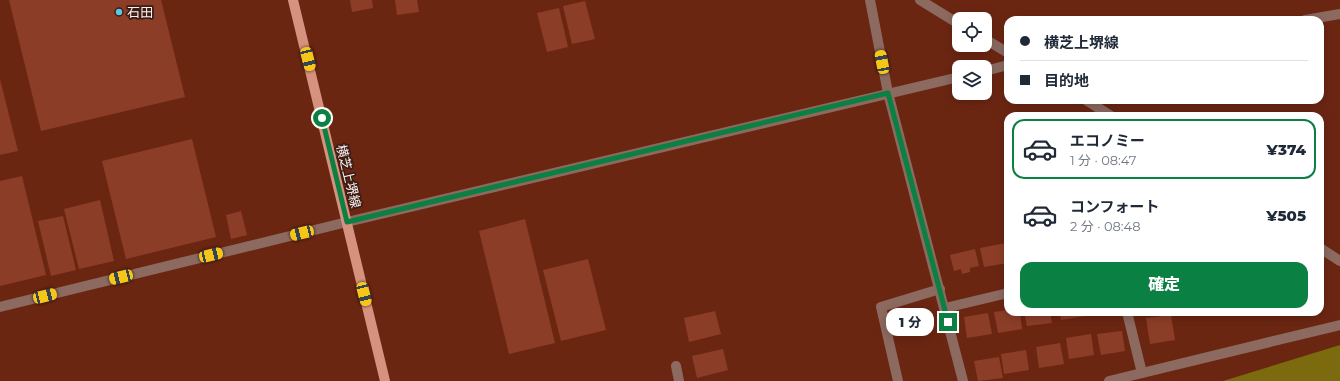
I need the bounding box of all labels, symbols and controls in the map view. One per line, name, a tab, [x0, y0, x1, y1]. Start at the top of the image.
place label: 石田	[127, 4, 153, 20]
marker: 石田	[114, 7, 124, 17]
map controls	[952, 12, 992, 100]
button: locate	[952, 12, 992, 52]
text: 横芝上堺線	[1044, 33, 1119, 52]
car	[299, 46, 317, 72]
car	[874, 49, 890, 75]
button: layers	[952, 60, 992, 100]
text: 目的地	[1044, 71, 1089, 90]
route start	[313, 109, 331, 127]
icon: car	[1022, 131, 1058, 167]
text: エコノミー	[1070, 131, 1145, 150]
text: ¥374	[1267, 140, 1306, 159]
street label: 横芝上堺線	[333, 143, 365, 209]
text: 1 分 · 08:47	[1070, 152, 1136, 168]
icon: car	[1022, 197, 1058, 233]
text: コンフォート	[1070, 197, 1160, 216]
text: ¥505	[1266, 206, 1306, 225]
text: 2 分 · 08:48	[1070, 218, 1141, 234]
car	[289, 224, 315, 242]
car	[198, 246, 224, 264]
button: 確定	[1020, 262, 1308, 308]
car	[108, 268, 134, 286]
car	[355, 281, 373, 307]
car	[32, 287, 58, 305]
callout: 1 分	[886, 308, 934, 336]
route end	[939, 313, 957, 331]
text: 1 分	[899, 314, 921, 330]

